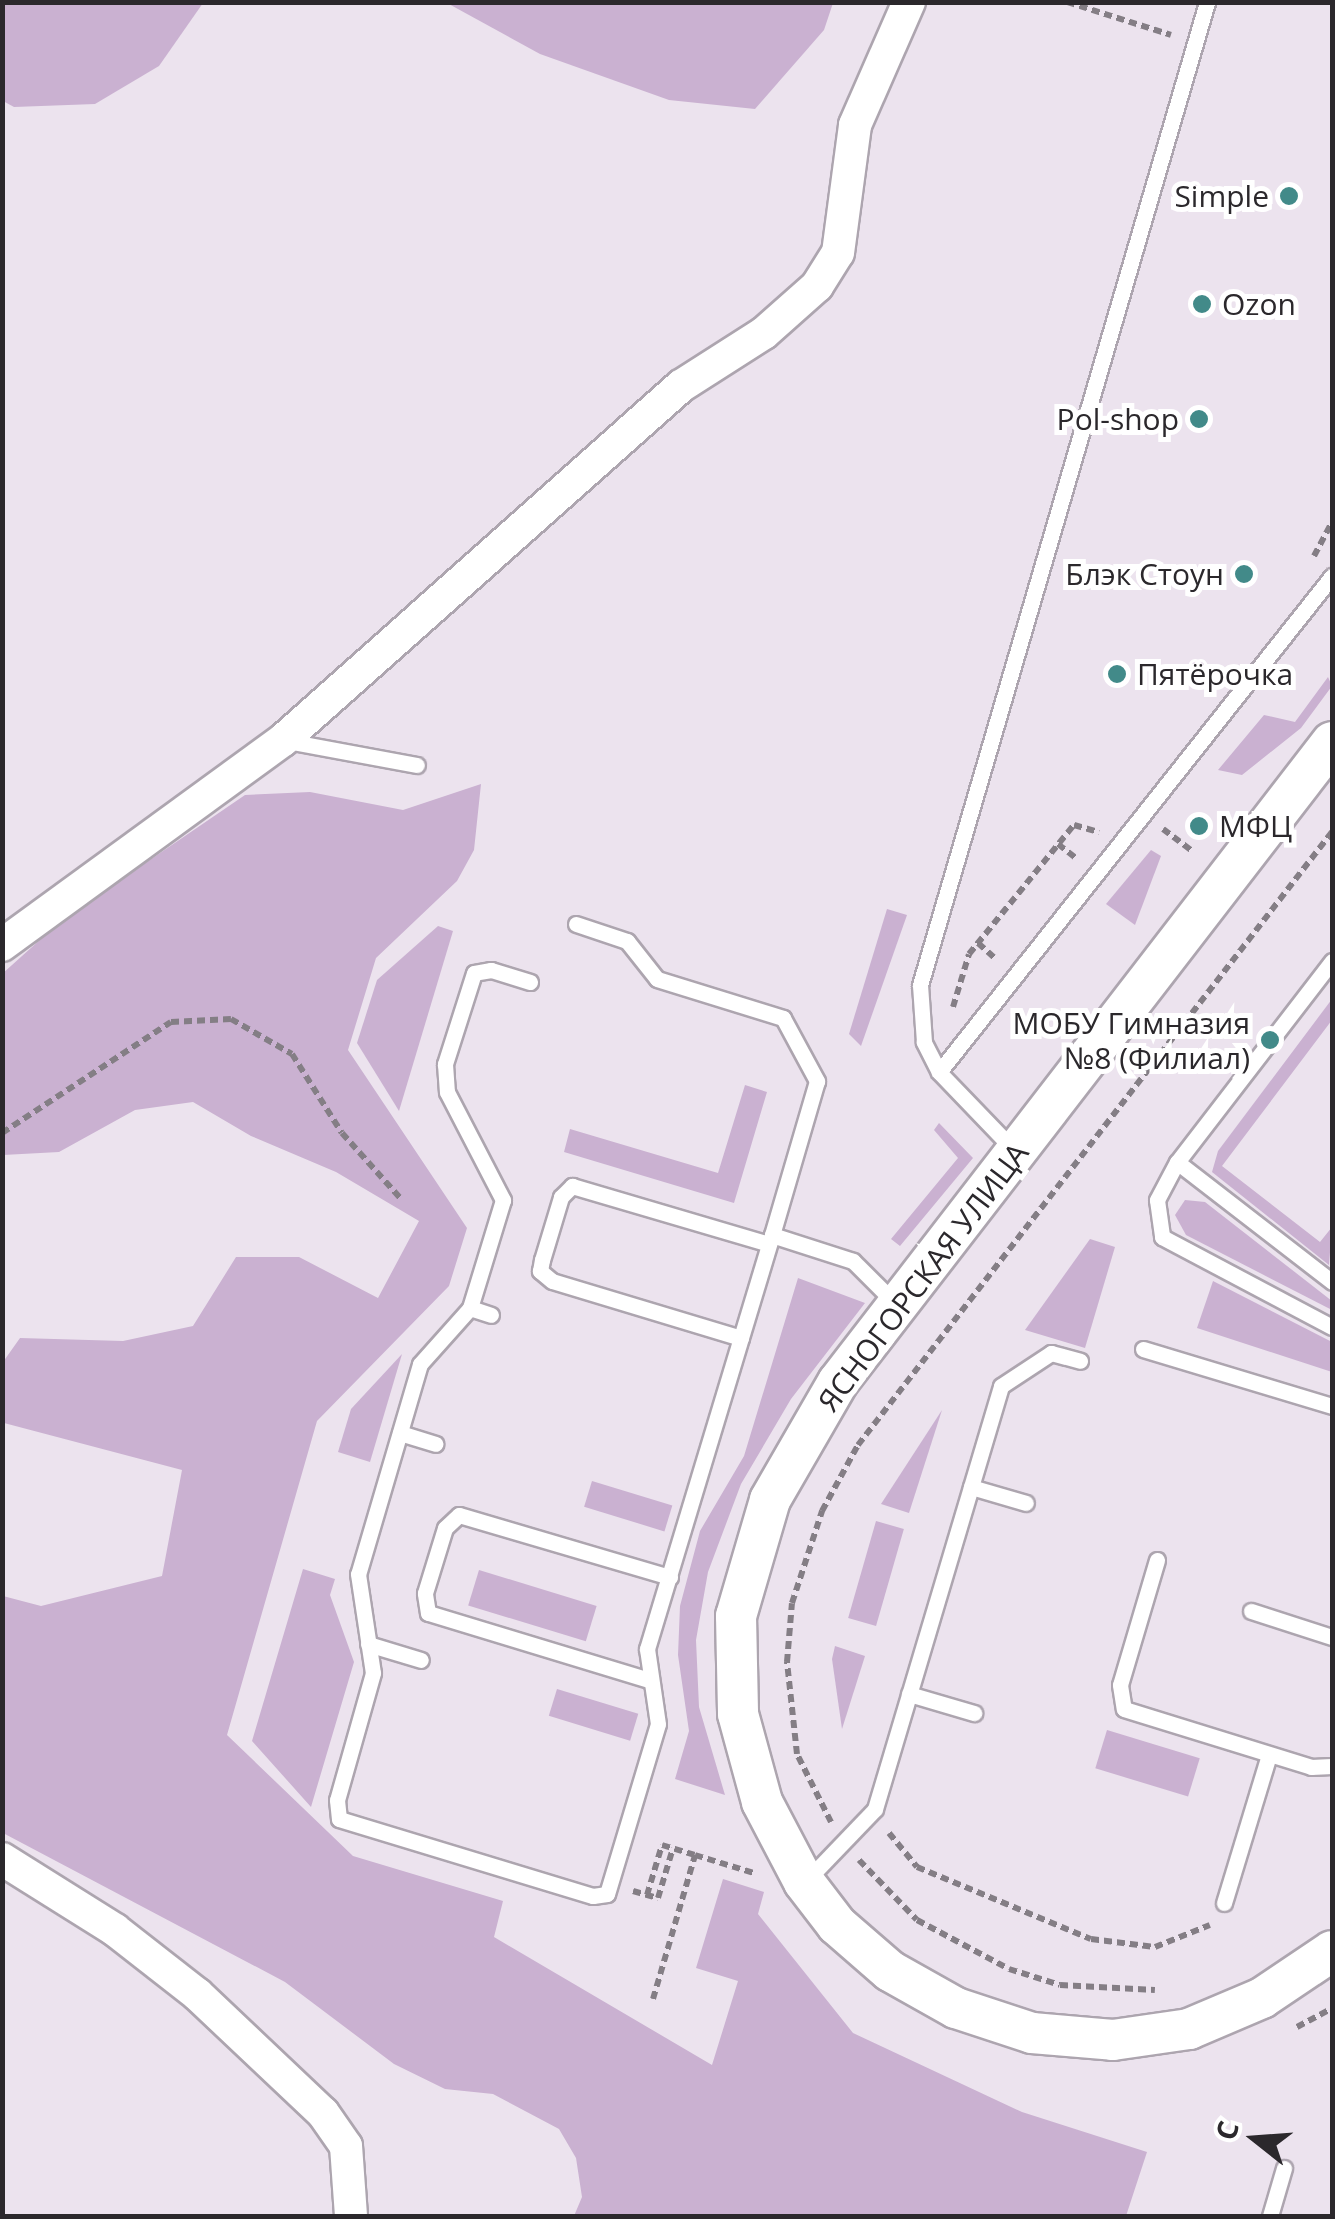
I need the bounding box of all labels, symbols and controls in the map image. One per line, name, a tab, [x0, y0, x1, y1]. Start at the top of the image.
place label: Simple	[1174, 178, 1269, 214]
marker: Simple	[1278, 185, 1300, 207]
place label: Ozon	[1222, 286, 1296, 322]
marker: Ozon	[1191, 293, 1213, 315]
place label: Pol-shop	[1057, 401, 1179, 437]
marker: Pol-shop	[1188, 408, 1210, 430]
place label: Блэк Стоун	[1065, 556, 1224, 592]
marker: Блэк Стоун	[1233, 563, 1255, 585]
place label: Пятёрочка	[1137, 656, 1293, 692]
marker: Пятёрочка	[1106, 663, 1128, 685]
place label: МФЦ	[1219, 808, 1292, 844]
marker: МФЦ	[1188, 815, 1210, 837]
place label: МОБУ Гимназия №8 (Филиал)	[1012, 1005, 1250, 1076]
marker: МОБУ Гимназия №8 (Филиал)	[1259, 1029, 1281, 1051]
street label: ЯСНОГОРСКАЯ УЛИЦА	[810, 1136, 1036, 1418]
north arrow	[1205, 2089, 1305, 2189]
text: С	[1206, 2116, 1247, 2144]

